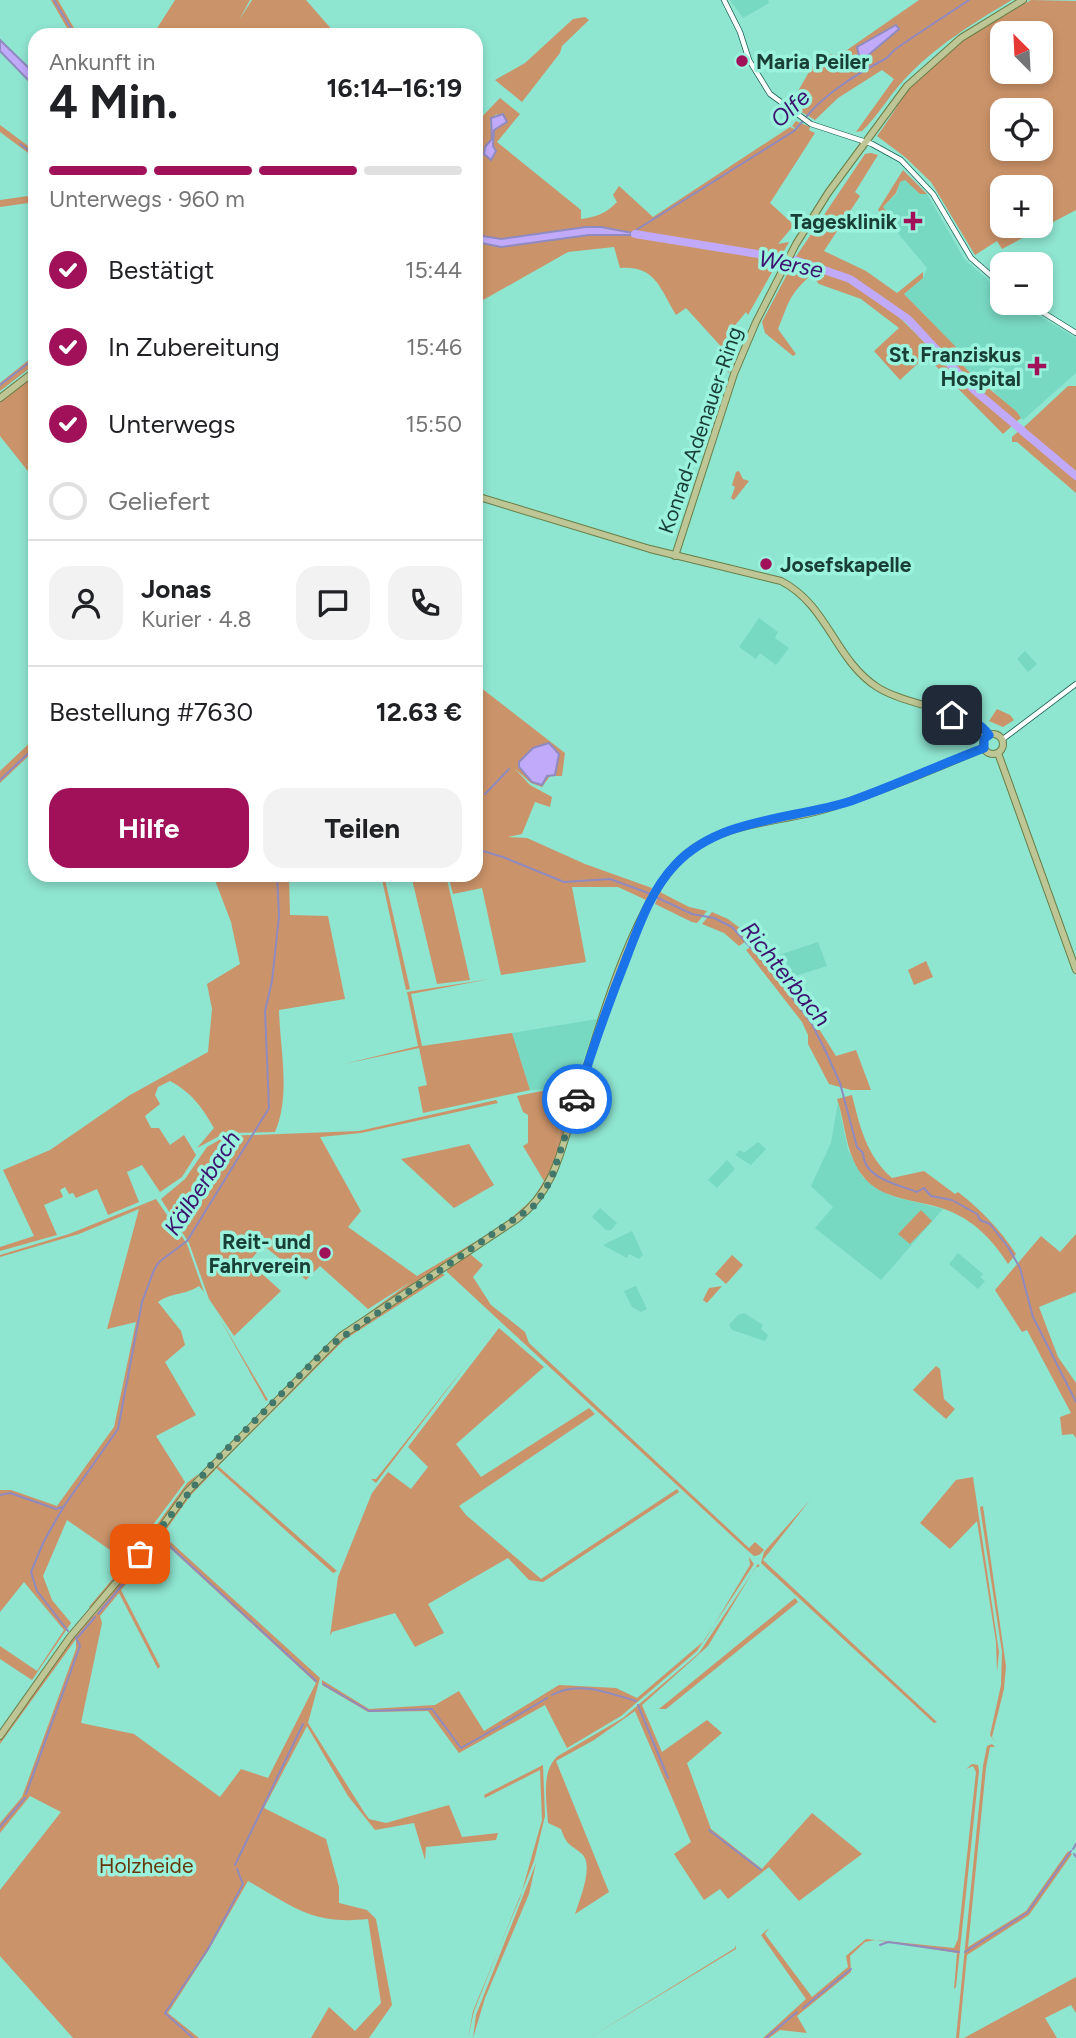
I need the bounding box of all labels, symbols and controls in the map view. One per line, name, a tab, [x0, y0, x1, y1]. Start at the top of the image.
north arrow	[990, 21, 1054, 84]
map controls	[990, 21, 1053, 315]
text: Ankunft in	[49, 48, 155, 76]
place label: Maria Peiler	[756, 49, 869, 74]
marker: Maria Peiler	[734, 53, 750, 69]
text: 16:14–16:19	[326, 72, 462, 104]
text: 4 Min.	[49, 74, 178, 130]
water label: Olfe	[764, 82, 816, 133]
button: locate	[990, 98, 1053, 161]
button: +	[990, 175, 1053, 238]
text: Unterwegs · 960 m	[49, 185, 245, 213]
place label: Tagesklinik	[790, 209, 898, 234]
marker: Tagesklinik	[903, 211, 923, 231]
water label: Werse	[756, 244, 826, 284]
icon: check	[49, 251, 87, 289]
button: −	[990, 252, 1053, 315]
text: Bestätigt	[108, 254, 214, 286]
text: 15:44	[405, 256, 462, 284]
street label: Konrad-Adenauer-Ring	[653, 323, 747, 537]
icon: check	[49, 328, 87, 366]
text: In Zubereitung	[108, 331, 280, 363]
text: 15:46	[406, 333, 462, 361]
place label: St. Franziskus Hospital	[889, 342, 1021, 391]
marker: St. Franziskus Hospital	[1027, 356, 1047, 376]
icon: check	[49, 405, 87, 443]
text: Unterwegs	[108, 408, 235, 440]
text: 15:50	[405, 410, 462, 438]
text: Geliefert	[108, 485, 210, 517]
place label: Josefskapelle	[780, 552, 912, 577]
marker: Josefskapelle	[758, 556, 774, 572]
button: person	[49, 566, 123, 640]
button: chat	[296, 566, 370, 640]
button: phone	[388, 566, 462, 640]
text: Jonas	[141, 573, 211, 605]
text: Kurier · 4.8	[141, 605, 252, 633]
pin	[922, 685, 982, 745]
text: Bestellung #7630	[49, 696, 253, 728]
text: 12.63 €	[376, 696, 462, 728]
icon: home	[933, 696, 971, 734]
button: Hilfe	[49, 788, 249, 868]
button: Teilen	[263, 788, 462, 868]
water label: Richterbach	[735, 916, 837, 1032]
courier	[542, 1064, 612, 1134]
icon: car	[558, 1080, 596, 1118]
water label: Kälberbach	[158, 1125, 246, 1240]
place label: Reit- und Fahrverein	[208, 1229, 311, 1278]
marker: Reit- und Fahrverein	[317, 1245, 333, 1261]
pin	[110, 1524, 170, 1584]
icon: bag	[121, 1535, 159, 1573]
park label: Holzheide	[99, 1853, 193, 1878]

